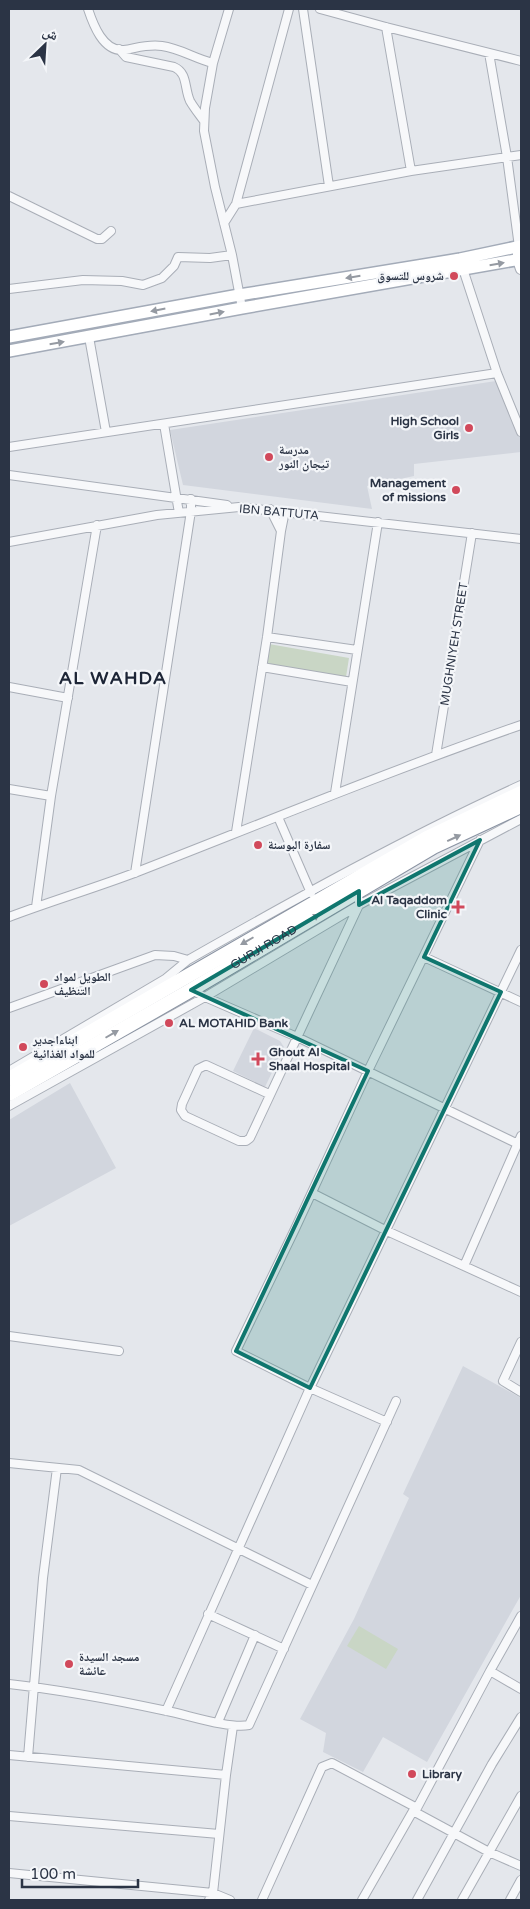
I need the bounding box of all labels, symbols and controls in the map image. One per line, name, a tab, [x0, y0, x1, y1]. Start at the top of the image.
north arrow	[20, 20, 70, 70]
text: ش	[40, 23, 61, 45]
one-way arrow	[490, 259, 506, 267]
place label: شروس للتسوق	[377, 269, 444, 284]
marker: شروس للتسوق	[448, 270, 460, 282]
one-way arrow	[344, 273, 360, 281]
one-way arrow	[150, 307, 166, 315]
one-way arrow	[209, 308, 225, 316]
one-way arrow	[49, 338, 65, 346]
place label: High School Girls	[390, 414, 459, 442]
marker: High School Girls	[463, 422, 475, 434]
place label: مدرسة تيجان النور	[278, 443, 330, 472]
marker: مدرسة تيجان النور	[263, 451, 275, 463]
place label: Management of missions	[370, 476, 446, 504]
marker: Management of missions	[450, 484, 462, 496]
street label: IBN BATTUTA	[238, 502, 320, 522]
street label: MUGHNIYEH STREET	[437, 581, 471, 707]
district label: AL WAHDA	[59, 667, 167, 689]
one-way arrow	[447, 833, 461, 841]
place label: سفارة البوسنة	[268, 838, 330, 852]
marker: سفارة البوسنة	[252, 839, 264, 851]
place label: Al Taqaddom Clinic	[371, 893, 448, 921]
marker: Al Taqaddom Clinic	[451, 900, 465, 914]
one-way arrow	[305, 914, 320, 922]
street label: GURJI ROAD	[228, 922, 299, 972]
one-way arrow	[241, 936, 254, 945]
place label: الطويل لمواد التنظيف	[54, 970, 111, 998]
marker: الطويل لمواد التنظيف	[38, 978, 50, 990]
place label: AL MOTAHID Bank	[179, 1016, 288, 1030]
marker: AL MOTAHID Bank	[163, 1017, 175, 1029]
one-way arrow	[105, 1030, 118, 1039]
place label: ابناءاجدير للمواد الغذائية	[32, 1033, 95, 1061]
marker: ابناءاجدير للمواد الغذائية	[17, 1041, 29, 1053]
place label: Ghout Al Shaal Hospital	[269, 1045, 350, 1074]
marker: Ghout Al Shaal Hospital	[251, 1052, 265, 1066]
place label: مسجد السيدة عائشة	[79, 1650, 140, 1678]
marker: مسجد السيدة عائشة	[63, 1658, 75, 1670]
place label: Library	[422, 1767, 462, 1782]
marker: Library	[406, 1768, 418, 1780]
scale bar	[22, 1856, 139, 1888]
text: 100 m	[30, 1865, 76, 1883]

